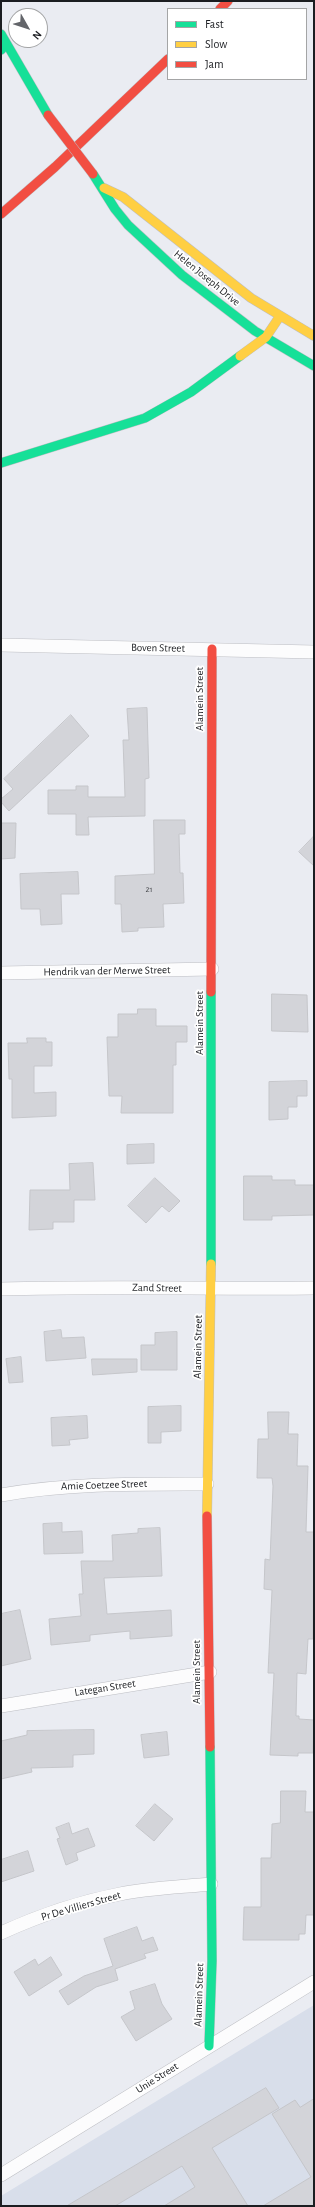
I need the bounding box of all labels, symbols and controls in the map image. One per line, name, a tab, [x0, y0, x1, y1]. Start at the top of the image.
north arrow	[8, 8, 48, 48]
legend	[167, 8, 307, 80]
text: Fast	[205, 18, 224, 30]
text: N	[30, 29, 44, 42]
text: Slow	[205, 38, 227, 50]
text: Jam	[205, 58, 224, 70]
street label: Helen Joseph Drive	[171, 247, 243, 309]
street label: Boven Street	[131, 641, 185, 655]
street label: Alamein Street	[193, 667, 207, 731]
house number: 21	[145, 884, 153, 894]
street label: Hendrik van der Merwe Street	[43, 963, 171, 979]
street label: Alamein Street	[193, 991, 207, 1055]
street label: Zand Street	[132, 1281, 182, 1295]
street label: Alamein Street	[191, 1315, 205, 1379]
street label: Amie Coetzee Street	[61, 1477, 147, 1493]
street label: Alamein Street	[190, 1640, 204, 1704]
street label: Lategan Street	[74, 1677, 136, 1699]
street label: Pr De Villiers Street	[40, 1888, 122, 1924]
street label: Alamein Street	[191, 1963, 207, 2027]
street label: Unie Street	[133, 2060, 181, 2096]

